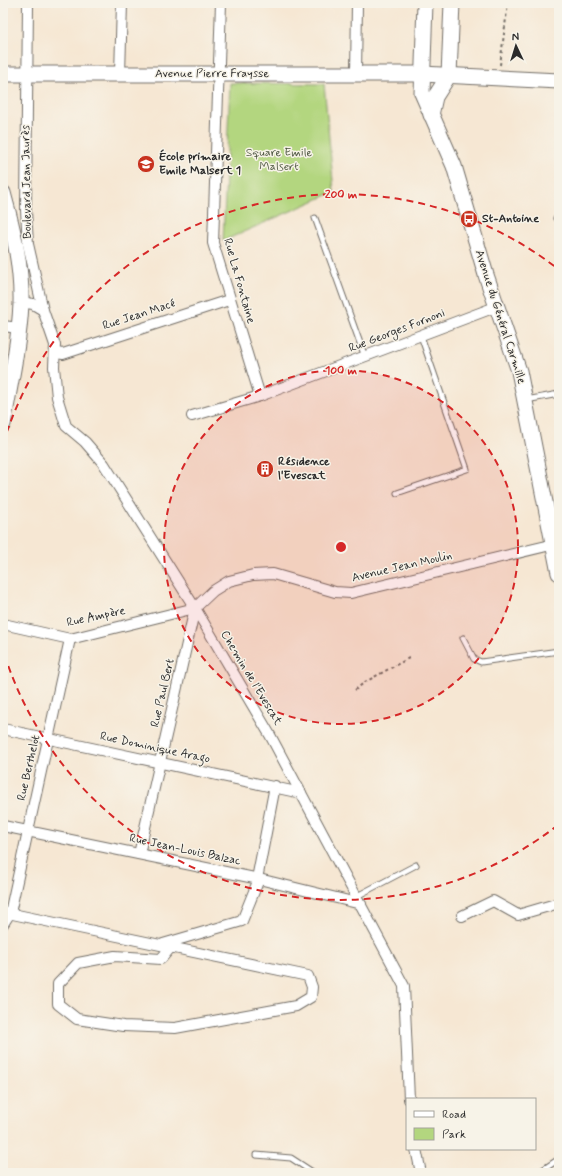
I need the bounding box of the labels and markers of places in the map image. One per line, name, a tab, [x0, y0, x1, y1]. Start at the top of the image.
place label: École primaire Emile Malsert 1	[159, 149, 241, 179]
school or university icon: École primaire Emile Malsert 1	[136, 154, 156, 174]
bus stop icon: St-Antoine	[459, 209, 479, 229]
place label: St-Antoine	[482, 211, 539, 227]
place label: Résidence l'Evescat	[278, 454, 330, 484]
building icon: Résidence l'Evescat	[255, 459, 275, 479]
centre of rings	[334, 540, 348, 554]

